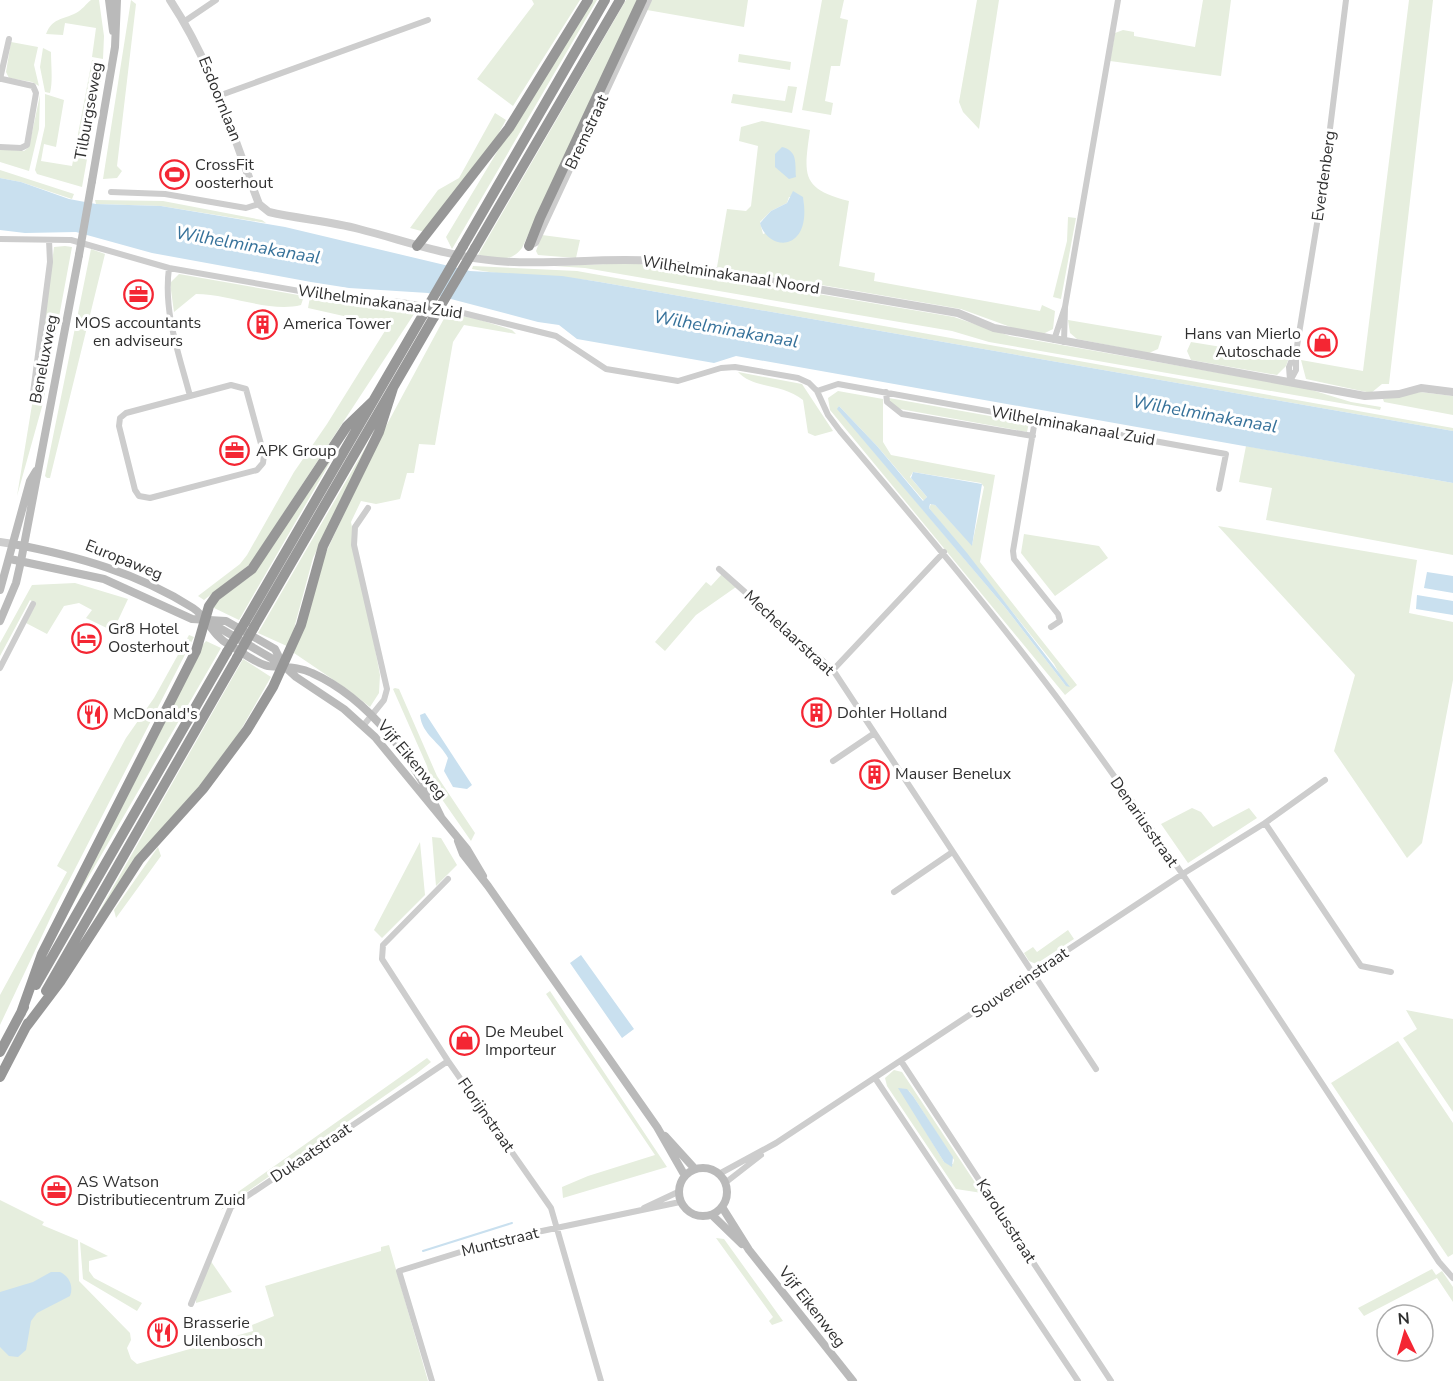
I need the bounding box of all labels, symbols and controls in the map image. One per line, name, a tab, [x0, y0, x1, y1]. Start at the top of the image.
street label: Esdoornlaan	[193, 53, 247, 145]
street label: Tilburgseweg	[70, 60, 108, 162]
street label: Bremstraat	[560, 91, 614, 173]
street label: Everdenberg	[1307, 129, 1341, 223]
place label: CrossFit oosterhout	[195, 154, 273, 194]
sports icon: CrossFit oosterhout	[158, 158, 190, 190]
water label: Wilhelminakanaal	[174, 220, 322, 270]
street label: Wilhelminakanaal Noord	[641, 250, 821, 300]
office icon: MOS accountants en adviseurs	[122, 279, 154, 311]
street label: Wilhelminakanaal Zuid	[296, 280, 464, 324]
water label: Wilhelminakanaal	[652, 304, 800, 354]
building icon: America Tower	[246, 308, 278, 340]
place label: MOS accountants en adviseurs	[75, 312, 201, 352]
street label: Beneluxweg	[25, 313, 63, 405]
place label: America Tower	[283, 313, 391, 335]
place label: Hans van Mierlo Autoschade	[1185, 323, 1301, 363]
shop icon: Hans van Mierlo Autoschade	[1306, 327, 1338, 359]
water label: Wilhelminakanaal	[1131, 389, 1279, 439]
street label: Wilhelminakanaal Zuid	[989, 401, 1157, 451]
office icon: APK Group	[219, 435, 251, 467]
place label: APK Group	[256, 440, 336, 462]
street label: Europaweg	[82, 534, 166, 586]
street label: Mechelaarstraat	[739, 585, 839, 681]
place label: Gr8 Hotel Oosterhout	[108, 618, 190, 658]
hotel icon: Gr8 Hotel Oosterhout	[71, 622, 103, 654]
building icon: Dohler Holland	[800, 697, 832, 729]
restaurant icon: McDonald's	[76, 698, 108, 730]
place label: Dohler Holland	[837, 702, 947, 724]
place label: McDonald's	[113, 703, 198, 725]
street label: Vijf Eikenweg	[372, 715, 452, 804]
building icon: Mauser Benelux	[858, 758, 890, 790]
place label: Mauser Benelux	[895, 763, 1012, 785]
street label: Denariusstraat	[1105, 772, 1183, 872]
street label: Souvereinstraat	[967, 942, 1073, 1024]
place label: De Meubel Importeur	[485, 1021, 564, 1061]
shop icon: De Meubel Importeur	[448, 1025, 480, 1057]
street label: Florijnstraat	[452, 1073, 520, 1157]
street label: Dukaatstraat	[266, 1118, 356, 1188]
place label: AS Watson Distributiecentrum Zuid	[77, 1171, 246, 1211]
office icon: AS Watson Distributiecentrum Zuid	[40, 1175, 72, 1207]
street label: Karolusstraat	[971, 1175, 1042, 1268]
street label: Muntstraat	[459, 1222, 541, 1262]
street label: Vijf Eikenweg	[773, 1261, 851, 1352]
north arrow	[1375, 1303, 1435, 1363]
text: N	[1397, 1308, 1411, 1331]
place label: Brasserie Uilenbosch	[183, 1312, 263, 1352]
restaurant icon: Brasserie Uilenbosch	[146, 1316, 178, 1348]

